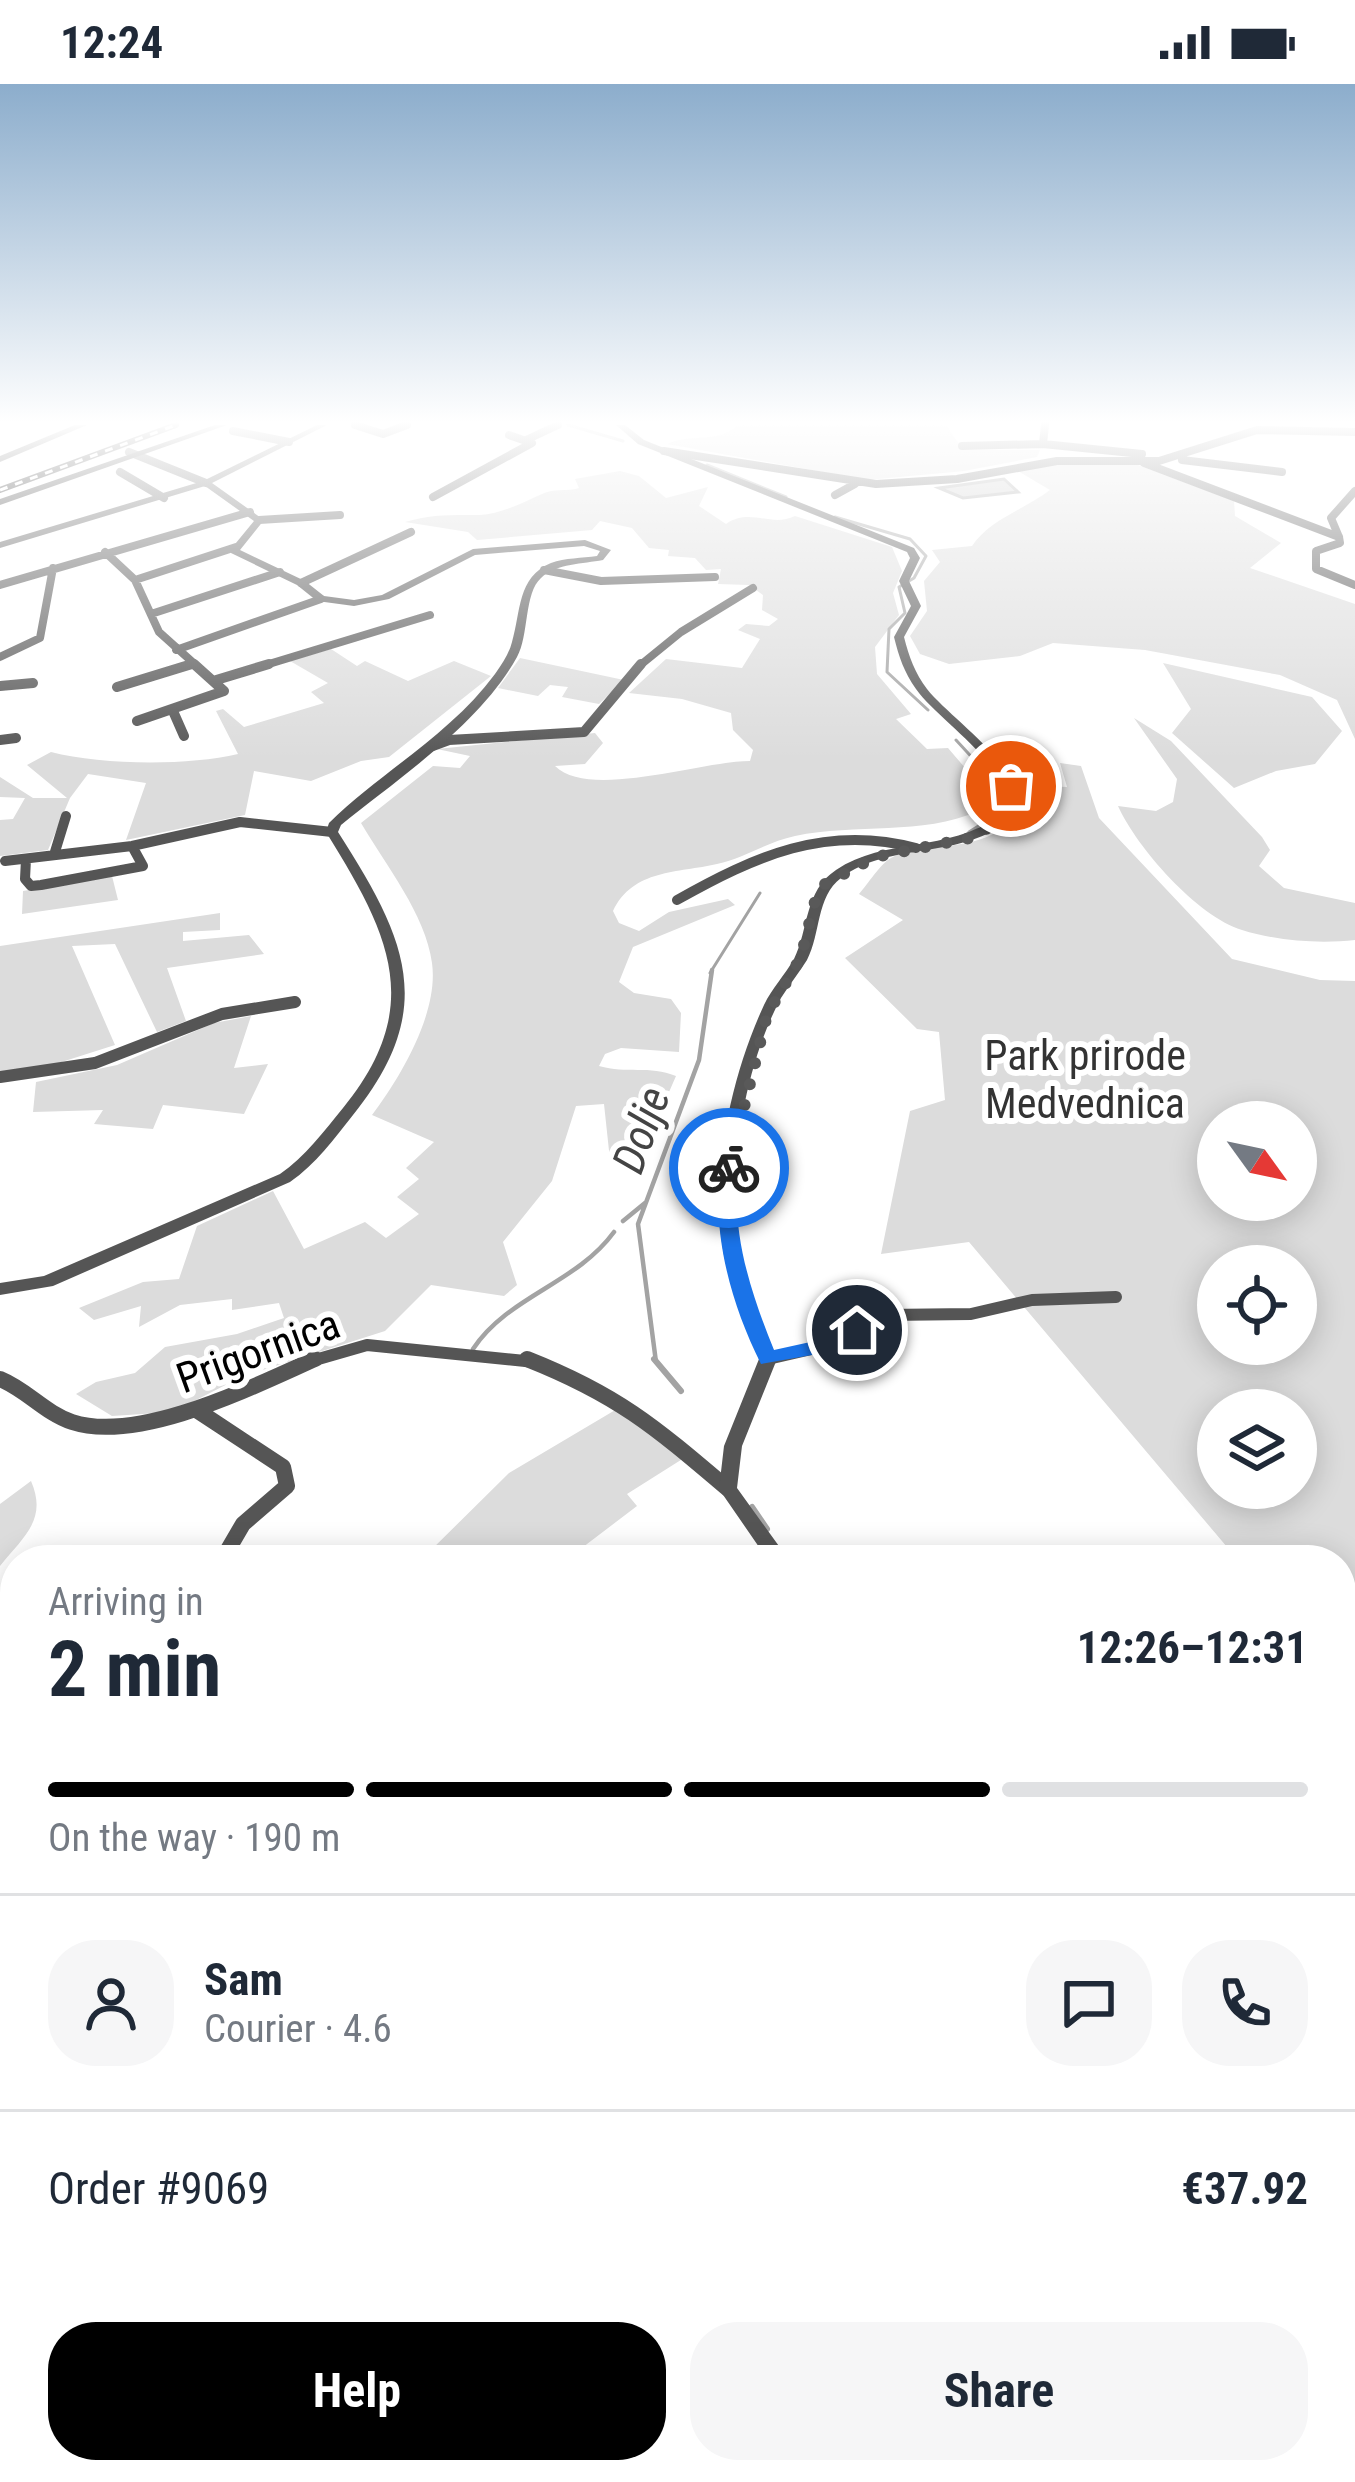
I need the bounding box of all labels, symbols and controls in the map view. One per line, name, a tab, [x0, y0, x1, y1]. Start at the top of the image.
text: 12:24	[60, 16, 163, 69]
pin	[960, 735, 1062, 837]
icon: bag	[978, 753, 1044, 819]
park label: Park prirode Medvednica	[984, 1031, 1186, 1128]
water label: Dolje	[601, 1080, 681, 1180]
north arrow	[1197, 1101, 1317, 1221]
map controls	[1197, 1101, 1317, 1509]
courier	[669, 1108, 789, 1228]
icon: bike	[696, 1135, 762, 1201]
button: locate	[1197, 1245, 1317, 1365]
pin	[806, 1279, 908, 1381]
icon: home	[824, 1297, 890, 1363]
street label: Prigornica	[170, 1299, 346, 1403]
button: layers	[1197, 1389, 1317, 1509]
text: Arriving in	[48, 1579, 204, 1625]
text: 12:26–12:31	[1077, 1621, 1308, 1674]
text: 2 min	[48, 1624, 221, 1715]
text: On the way · 190 m	[48, 1815, 340, 1861]
button: person	[48, 1940, 174, 2066]
button: chat	[1026, 1940, 1152, 2066]
button: phone	[1182, 1940, 1308, 2066]
text: Sam	[204, 1953, 283, 2006]
text: Courier · 4.6	[204, 2006, 392, 2052]
text: Order #9069	[48, 2162, 269, 2215]
text: €37.92	[1181, 2162, 1308, 2215]
button: Help	[48, 2322, 666, 2460]
button: Share	[690, 2322, 1308, 2460]

